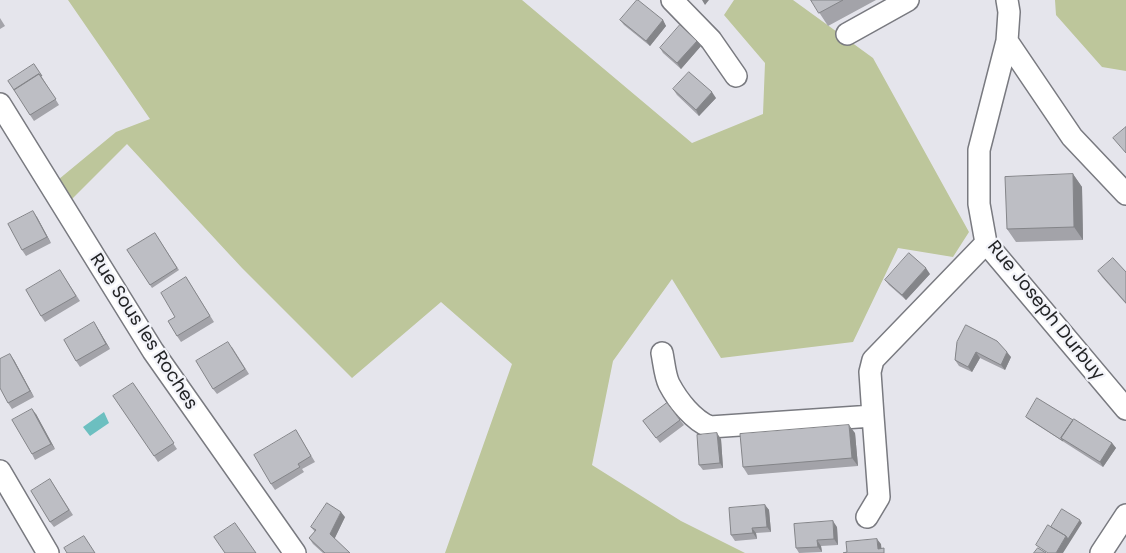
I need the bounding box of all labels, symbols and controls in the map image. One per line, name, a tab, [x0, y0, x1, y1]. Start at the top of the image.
street label: Rue Joseph Durbuy	[982, 237, 1108, 385]
street label: Rue Sous les Roches	[85, 250, 201, 414]

